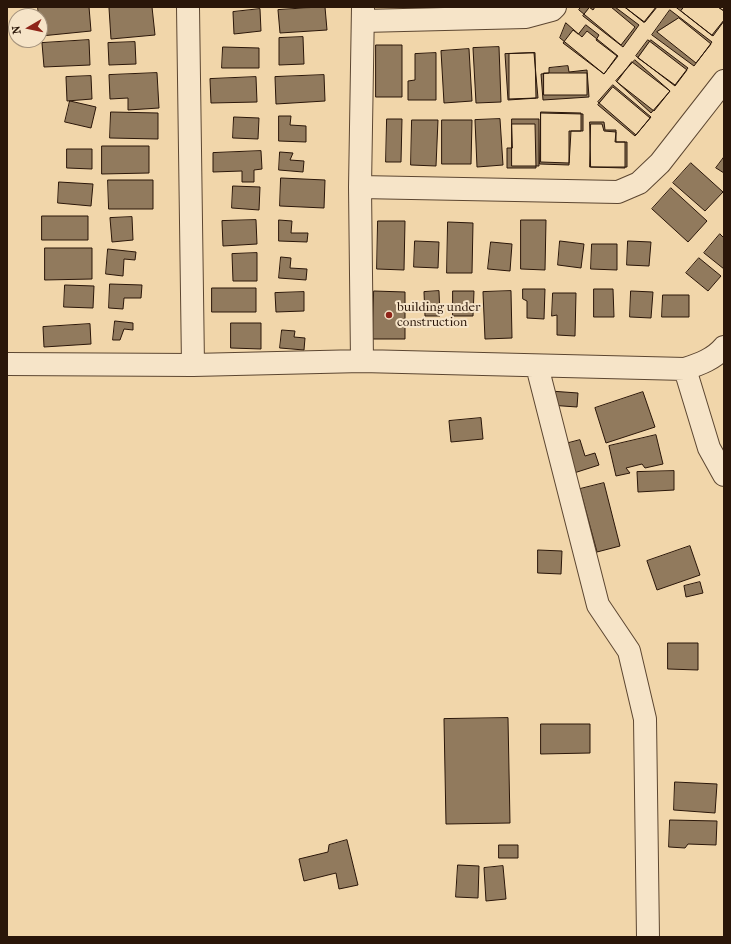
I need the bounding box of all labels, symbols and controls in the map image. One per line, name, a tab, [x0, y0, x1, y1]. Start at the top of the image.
north arrow	[8, 8, 48, 48]
text: N	[10, 25, 24, 35]
place label: building under construction	[397, 300, 480, 331]
marker: building under construction	[384, 310, 394, 320]

